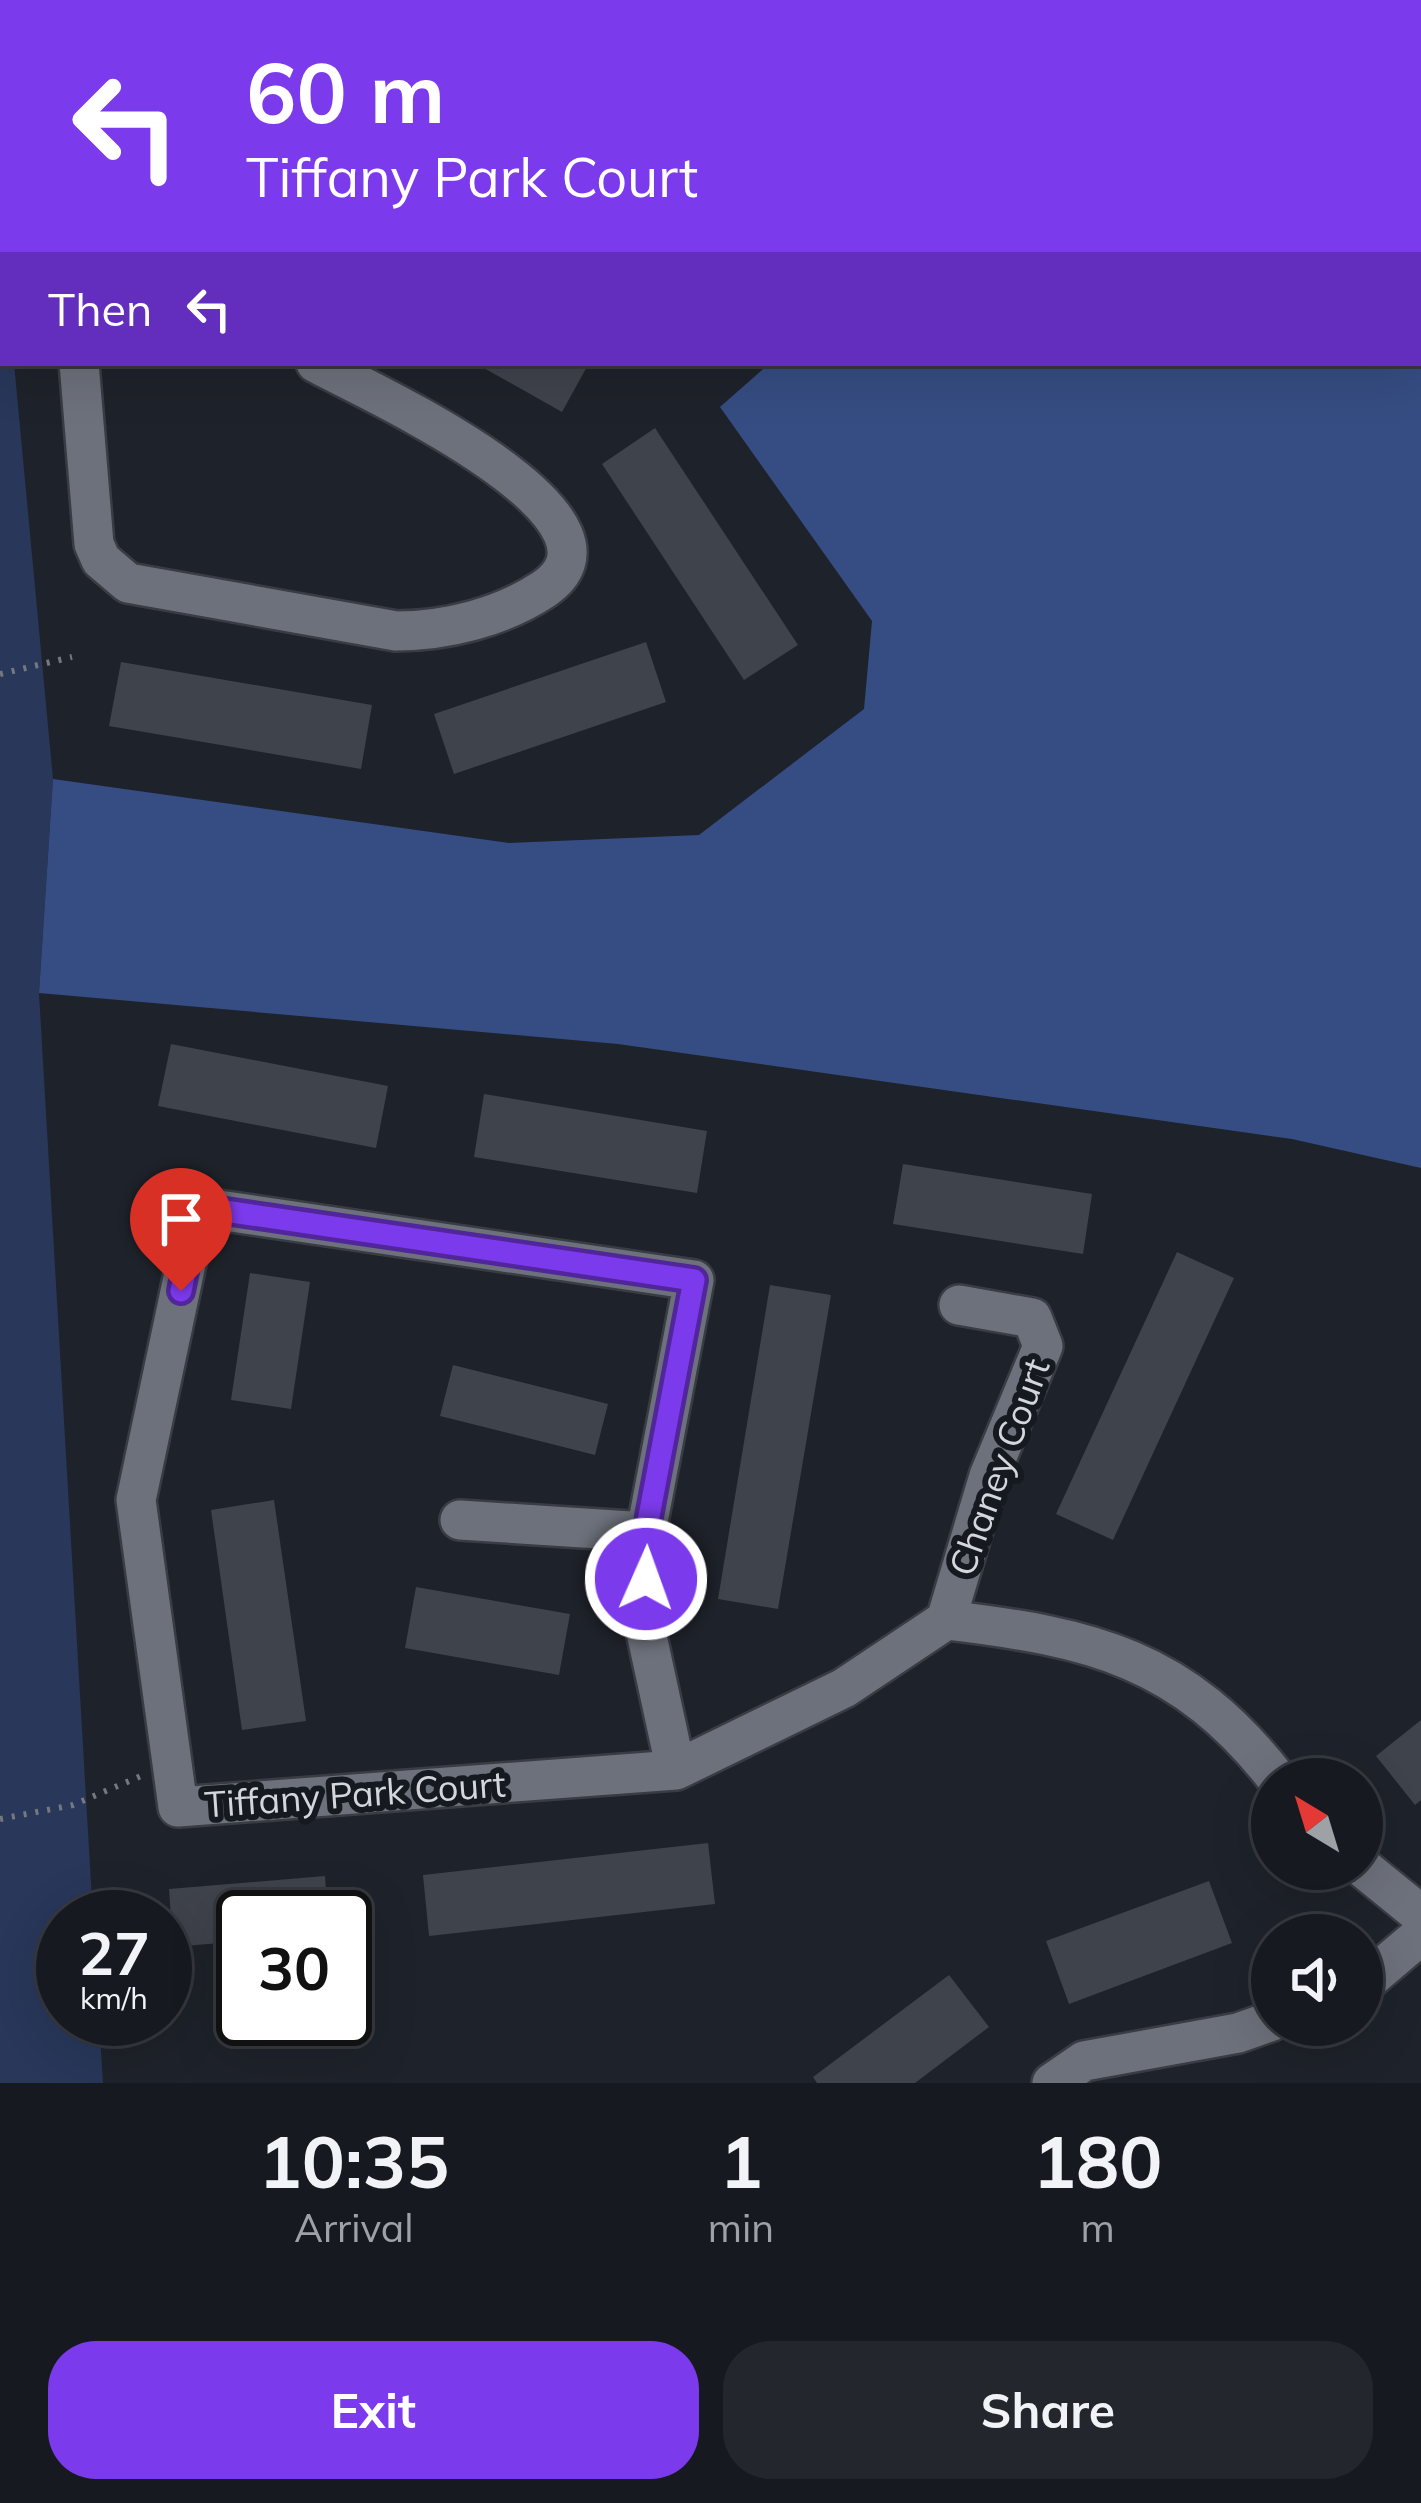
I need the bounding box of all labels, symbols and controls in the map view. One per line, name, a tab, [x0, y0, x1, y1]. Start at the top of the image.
text: 60 m	[246, 39, 445, 144]
icon: left	[48, 48, 204, 204]
text: Tiffany Park Court	[246, 143, 698, 211]
icon: left	[176, 276, 242, 342]
text: Then	[48, 281, 152, 337]
pin	[130, 1168, 232, 1291]
icon: arrive	[148, 1186, 214, 1252]
street label: Chaney Court	[938, 1352, 1059, 1581]
position arrow	[583, 1516, 709, 1642]
north arrow	[1251, 1758, 1383, 1890]
map controls	[1251, 1758, 1383, 2046]
street label: Tiffany Park Court	[203, 1761, 507, 1826]
speed limit sign: 30	[216, 1890, 372, 2046]
button: sound	[1251, 1914, 1383, 2046]
text: 27	[78, 1915, 150, 1990]
text: km/h	[80, 1979, 148, 2017]
text: 10:35	[259, 2116, 449, 2206]
text: 1	[719, 2116, 763, 2206]
text: 180	[1033, 2116, 1162, 2206]
text: Arrival	[294, 2203, 414, 2252]
text: min	[708, 2203, 774, 2252]
text: m	[1080, 2203, 1115, 2252]
button: Exit	[48, 2341, 699, 2479]
button: Share	[723, 2341, 1373, 2479]

